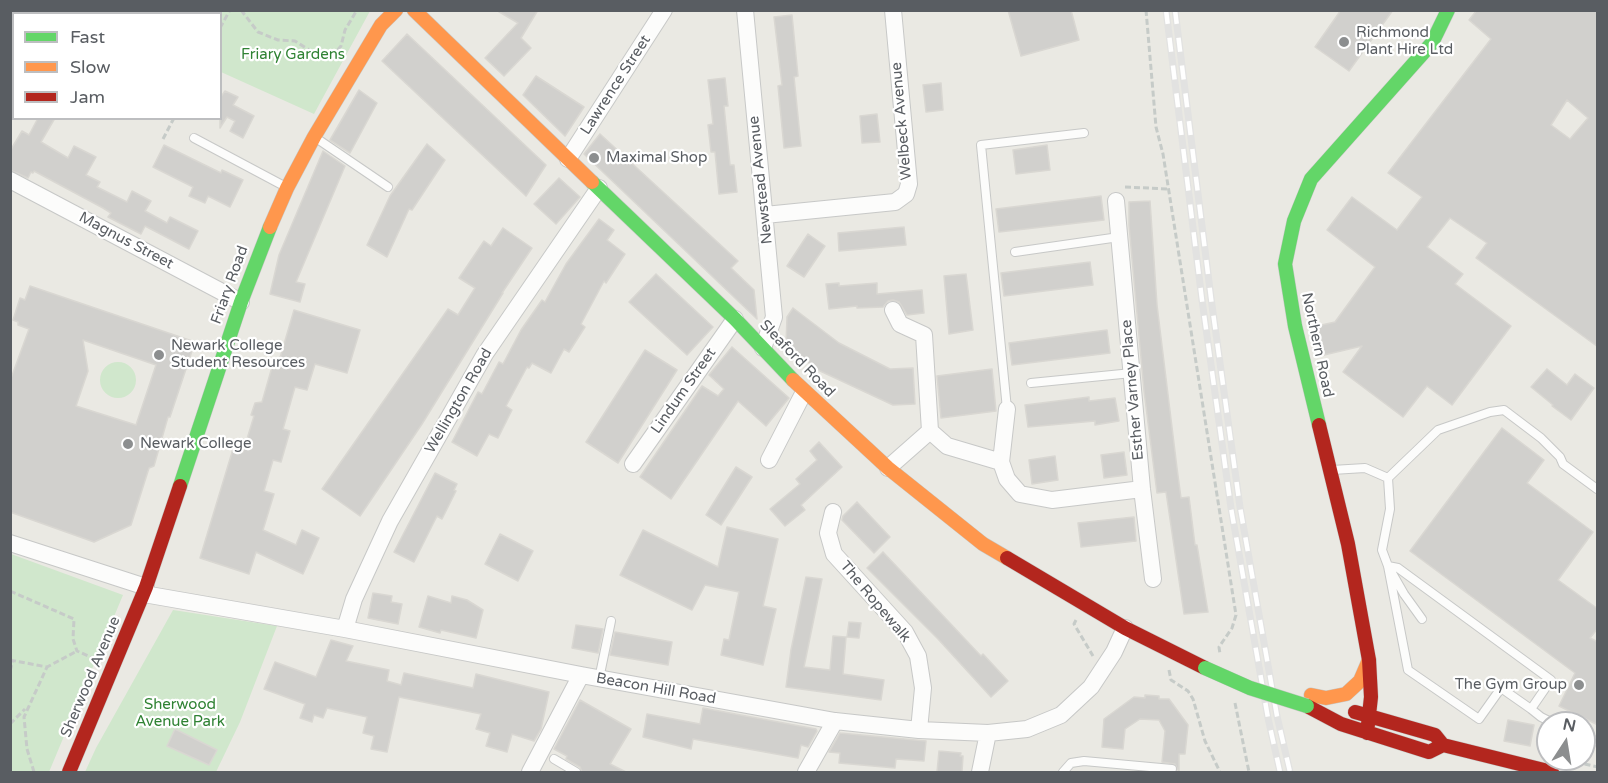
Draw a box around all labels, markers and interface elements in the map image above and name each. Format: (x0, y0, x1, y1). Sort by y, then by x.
legend (12, 12, 222, 120)
place label: Richmond Plant Hire Ltd (1356, 24, 1453, 59)
text: Fast (70, 26, 105, 48)
street label: Lawrence Street (577, 32, 655, 138)
marker: Richmond Plant Hire Ltd (1337, 35, 1351, 49)
park label: Friary Gardens (241, 46, 345, 64)
text: Slow (70, 56, 111, 78)
street label: Welbeck Avenue (888, 61, 916, 181)
text: Jam (70, 86, 105, 108)
street label: Newstead Avenue (745, 115, 777, 245)
place label: Maximal Shop (606, 149, 707, 167)
marker: Maximal Shop (587, 151, 601, 165)
street label: Magnus Street (76, 209, 176, 273)
street label: Friary Road (208, 243, 252, 327)
street label: Northern Road (1297, 291, 1337, 399)
street label: Sleaford Road (756, 317, 838, 401)
street label: Esther Varney Place (1118, 319, 1148, 461)
place label: Newark College Student Resources (171, 337, 305, 372)
street label: Wellington Road (422, 345, 496, 457)
street label: Lindum Street (648, 345, 720, 437)
marker: Newark College Student Resources (152, 348, 166, 362)
place label: Newark College (140, 435, 252, 453)
marker: Newark College (121, 437, 135, 451)
street label: The Ropewalk (836, 558, 914, 646)
street label: Sherwood Avenue (57, 614, 125, 740)
street label: Beacon Hill Road (595, 670, 717, 708)
place label: The Gym Group (1455, 676, 1567, 694)
marker: The Gym Group (1572, 678, 1586, 692)
park label: Sherwood Avenue Park (135, 696, 225, 731)
north arrow (1536, 711, 1596, 771)
text: N (1561, 714, 1578, 736)

